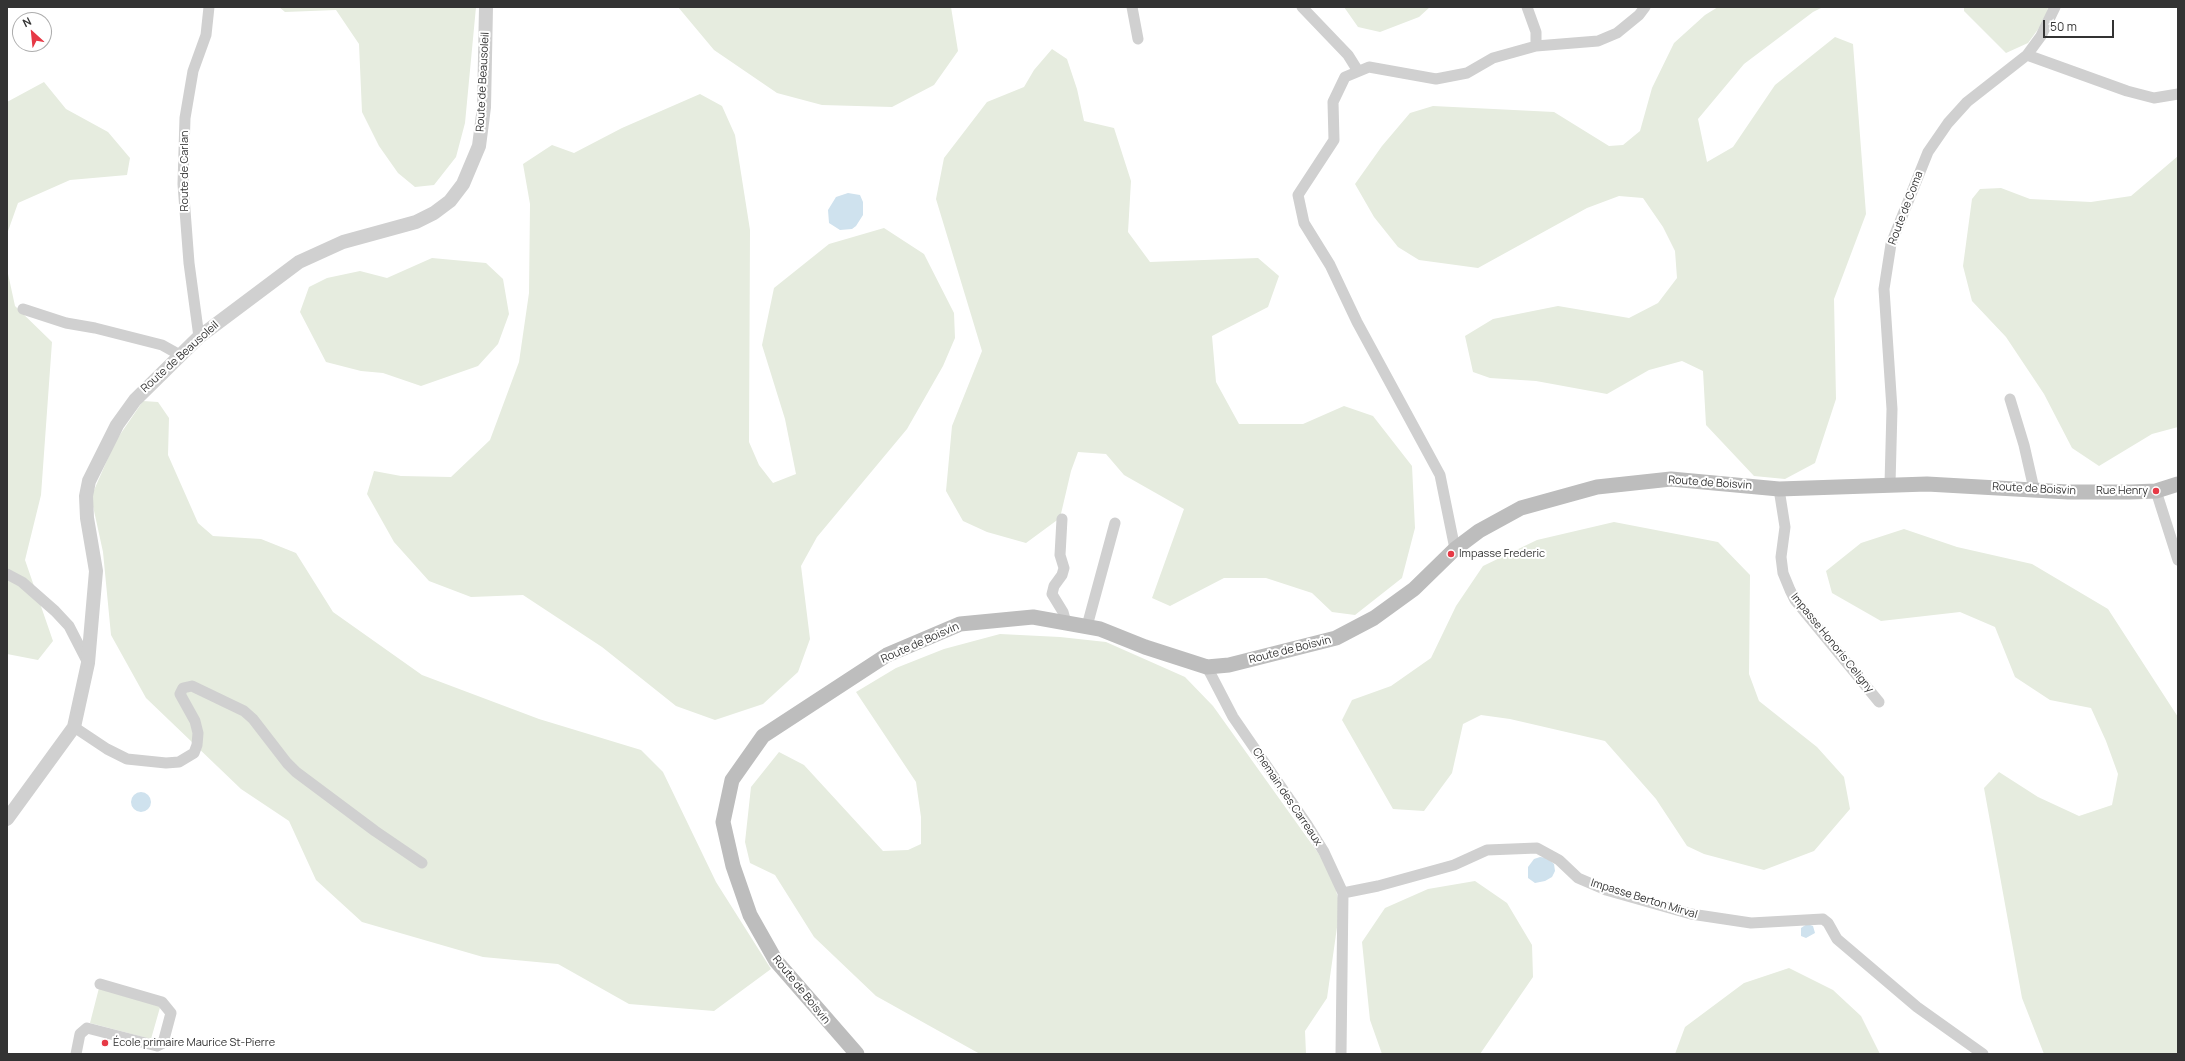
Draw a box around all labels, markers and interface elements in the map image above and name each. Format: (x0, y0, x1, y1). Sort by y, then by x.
north arrow (12, 12, 52, 52)
scale bar (2045, 12, 2116, 38)
text: N (20, 13, 34, 30)
text: 50 m (2050, 18, 2077, 35)
street label: Route de Beausoleil (474, 32, 492, 132)
street label: Route de Carlan (178, 130, 192, 212)
street label: Route de Coma (1886, 169, 1926, 247)
street label: Route de Beausoleil (138, 319, 222, 395)
street label: Route de Boisvin (1668, 473, 1752, 493)
street label: Route de Boisvin (1992, 480, 2076, 498)
place label: Rue Henry (2096, 484, 2148, 498)
marker: Rue Henry (2151, 486, 2161, 496)
place label: Impasse Frederic (1459, 547, 1545, 561)
marker: Impasse Frederic (1446, 549, 1456, 559)
street label: Impasse Honoris Celigny (1788, 591, 1876, 695)
street label: Route de Boisvin (879, 620, 961, 666)
street label: Route de Boisvin (1248, 633, 1332, 667)
street label: Chemain des Carreaux (1249, 746, 1325, 848)
street label: Impasse Berton Mirval (1589, 876, 1699, 922)
street label: Route de Boisvin (769, 953, 833, 1027)
place label: École primaire Maurice St-Pierre (113, 1036, 275, 1050)
marker: École primaire Maurice St-Pierre (100, 1038, 110, 1048)

